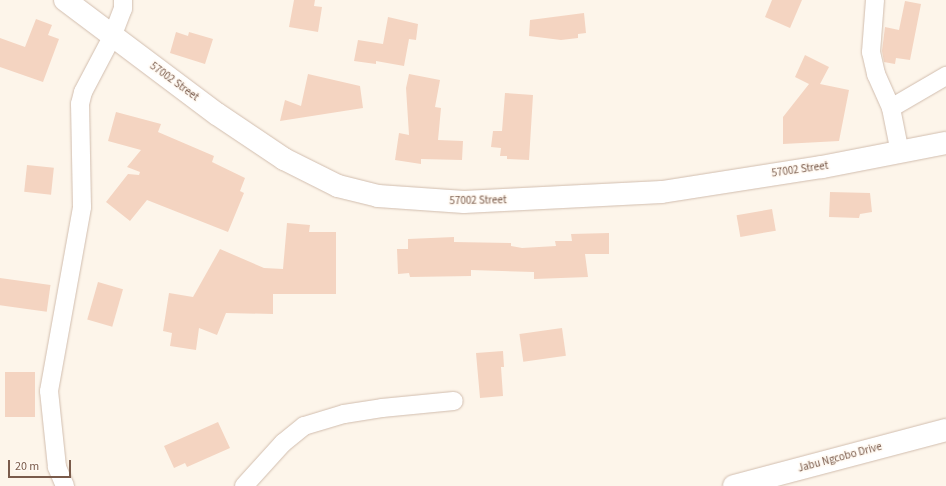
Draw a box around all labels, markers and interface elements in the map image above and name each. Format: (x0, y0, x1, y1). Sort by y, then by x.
street label: 57002 Street (147, 60, 201, 104)
street label: 57002 Street (771, 159, 829, 181)
street label: 57002 Street (449, 194, 507, 208)
street label: Jabu Ngcobo Drive (797, 440, 883, 476)
scale bar (10, 452, 73, 478)
text: 20 m (15, 458, 39, 475)

